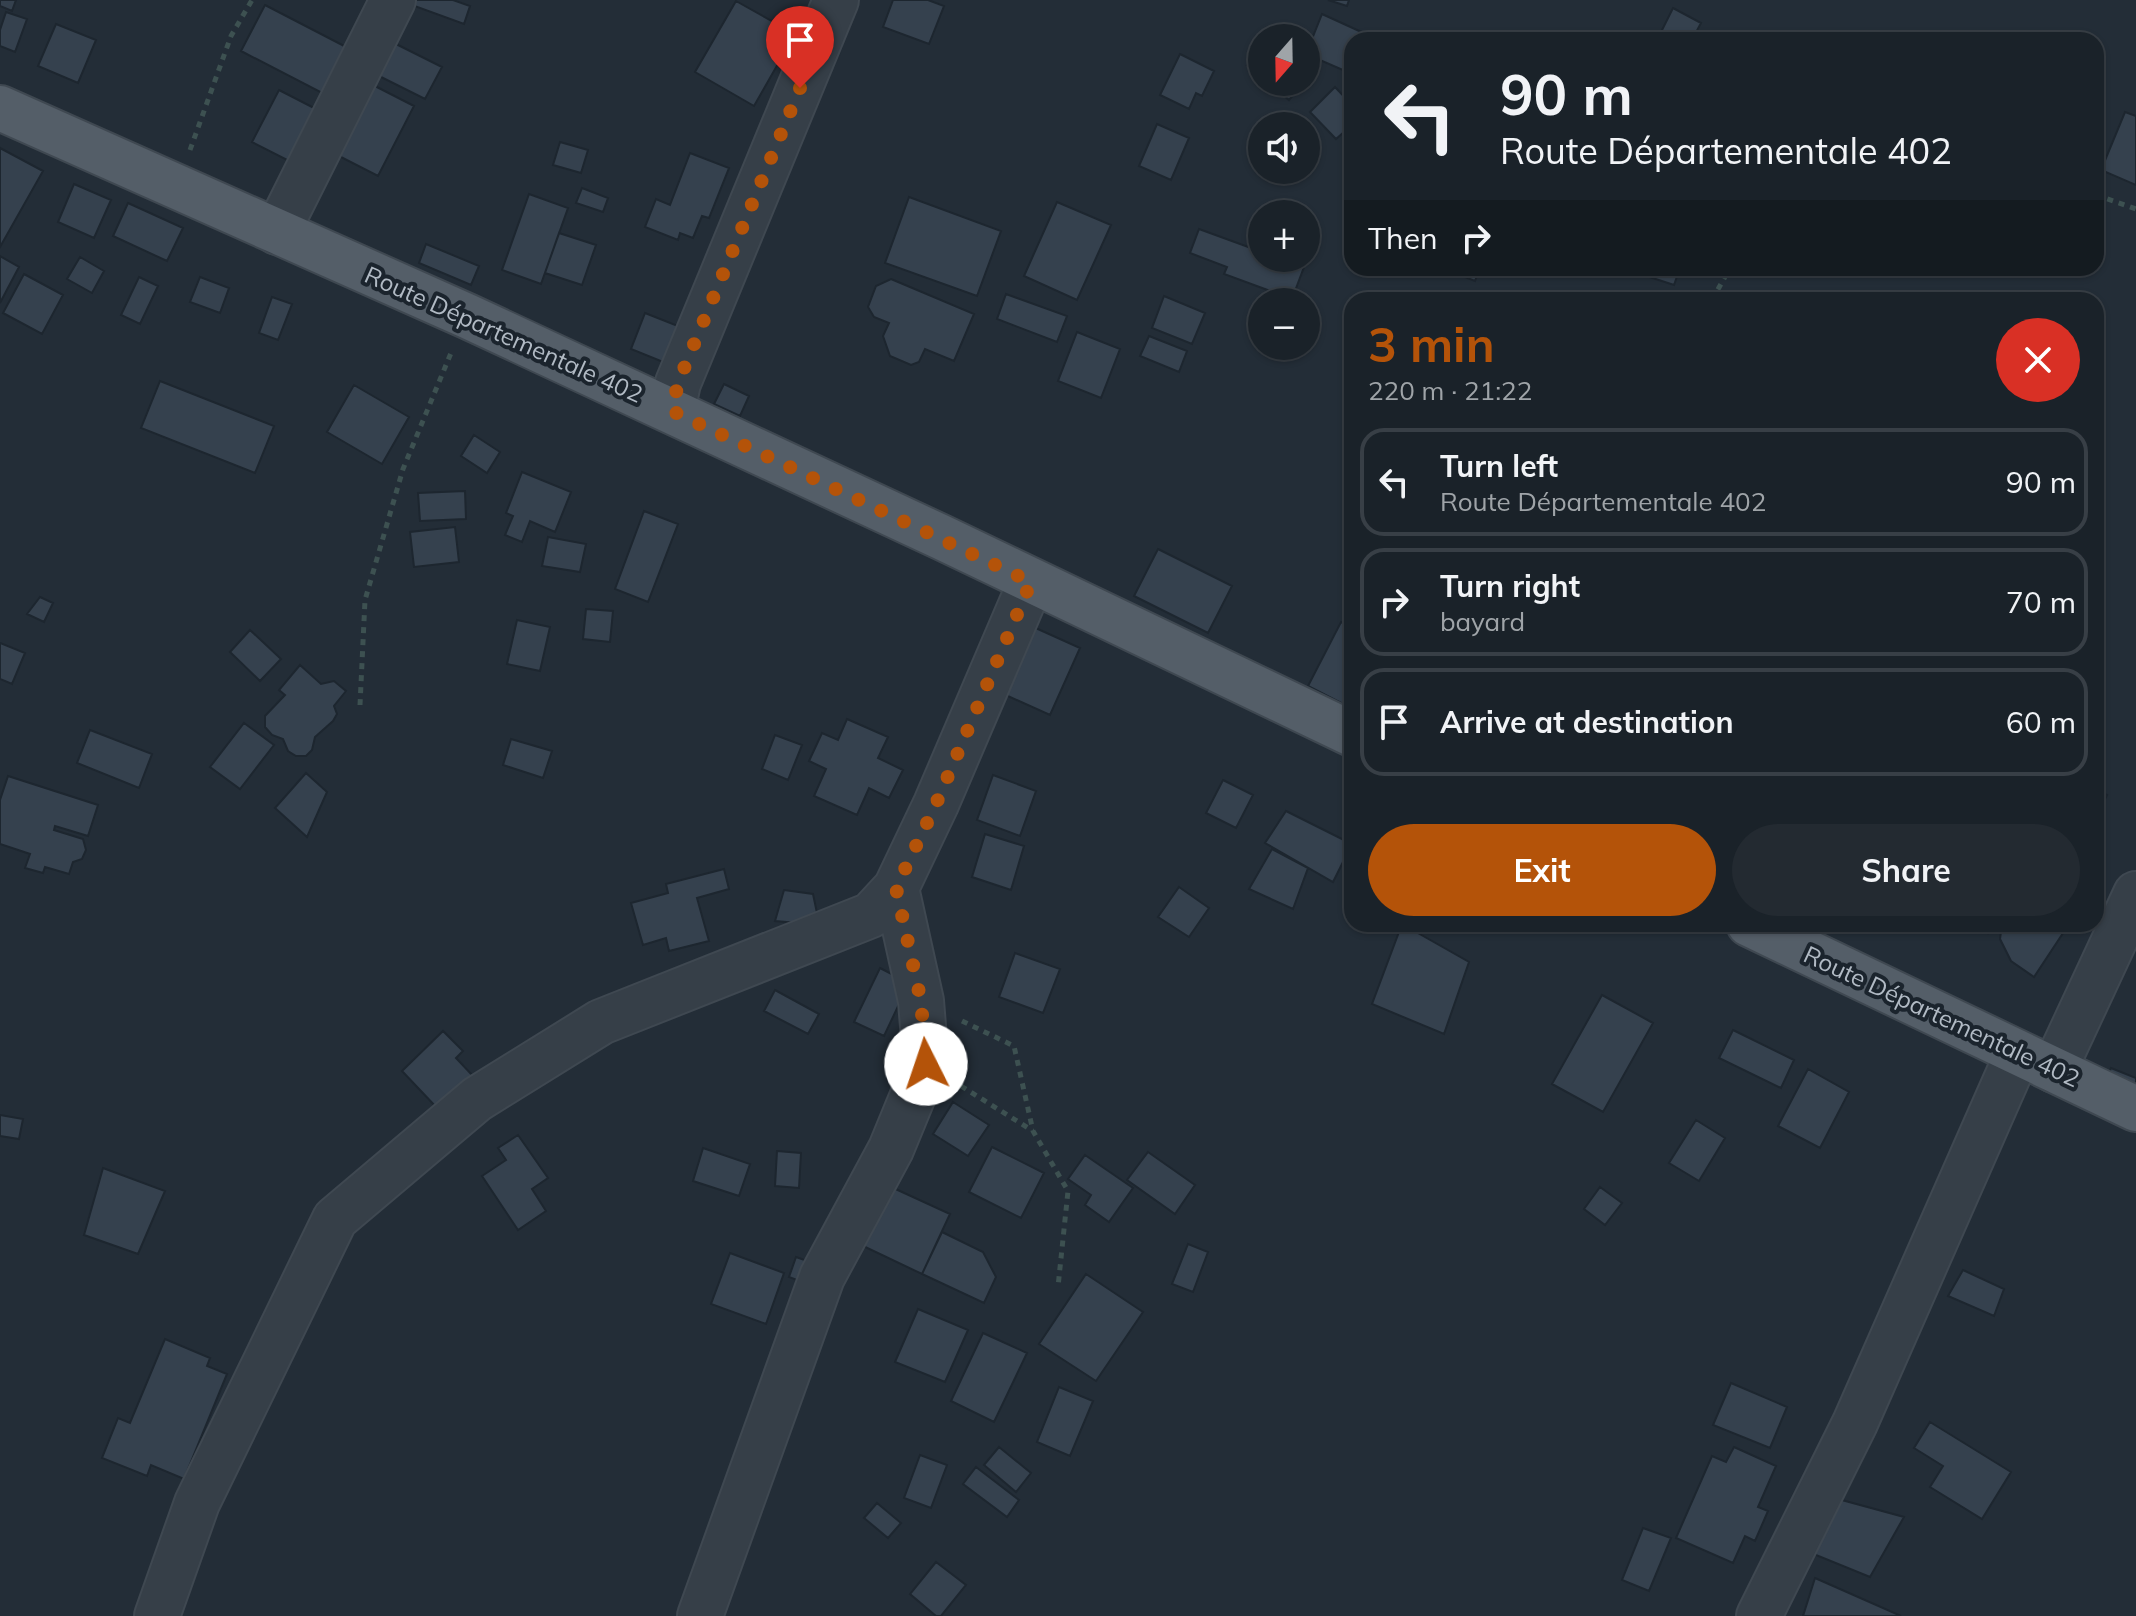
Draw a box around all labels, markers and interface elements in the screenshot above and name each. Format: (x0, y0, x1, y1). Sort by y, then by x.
pin (766, 6, 834, 88)
icon: arrive (778, 18, 822, 62)
north arrow (1248, 24, 1320, 96)
map controls (1248, 24, 1320, 360)
text: 90 m (1500, 59, 1633, 129)
icon: left (1368, 64, 1472, 168)
button: sound (1248, 112, 1320, 184)
text: Route Départementale 402 (1500, 128, 1952, 173)
button: + (1248, 200, 1320, 272)
icon: right (1454, 216, 1498, 260)
text: Then (1368, 219, 1438, 257)
street label: Route Départementale 402 (360, 259, 648, 409)
button: − (1248, 288, 1320, 360)
text: 3 min (1368, 314, 1495, 374)
button: close (1996, 318, 2080, 402)
text: 220 m · 21:22 (1368, 374, 1532, 407)
text: Turn left (1440, 447, 1558, 485)
icon: left (1372, 460, 1416, 504)
text: 90 m (2006, 463, 2076, 501)
text: Route Départementale 402 (1440, 485, 1766, 518)
text: Turn right (1440, 567, 1580, 605)
icon: right (1372, 580, 1416, 624)
text: 70 m (2006, 583, 2076, 621)
text: bayard (1440, 605, 1525, 638)
icon: arrive (1372, 700, 1416, 744)
text: Arrive at destination (1440, 703, 1734, 741)
text: 60 m (2006, 703, 2076, 741)
button: Exit (1368, 824, 1716, 916)
button: Share (1732, 824, 2080, 916)
street label: Route Départementale 402 (1799, 939, 2085, 1093)
position arrow (884, 1022, 968, 1106)

